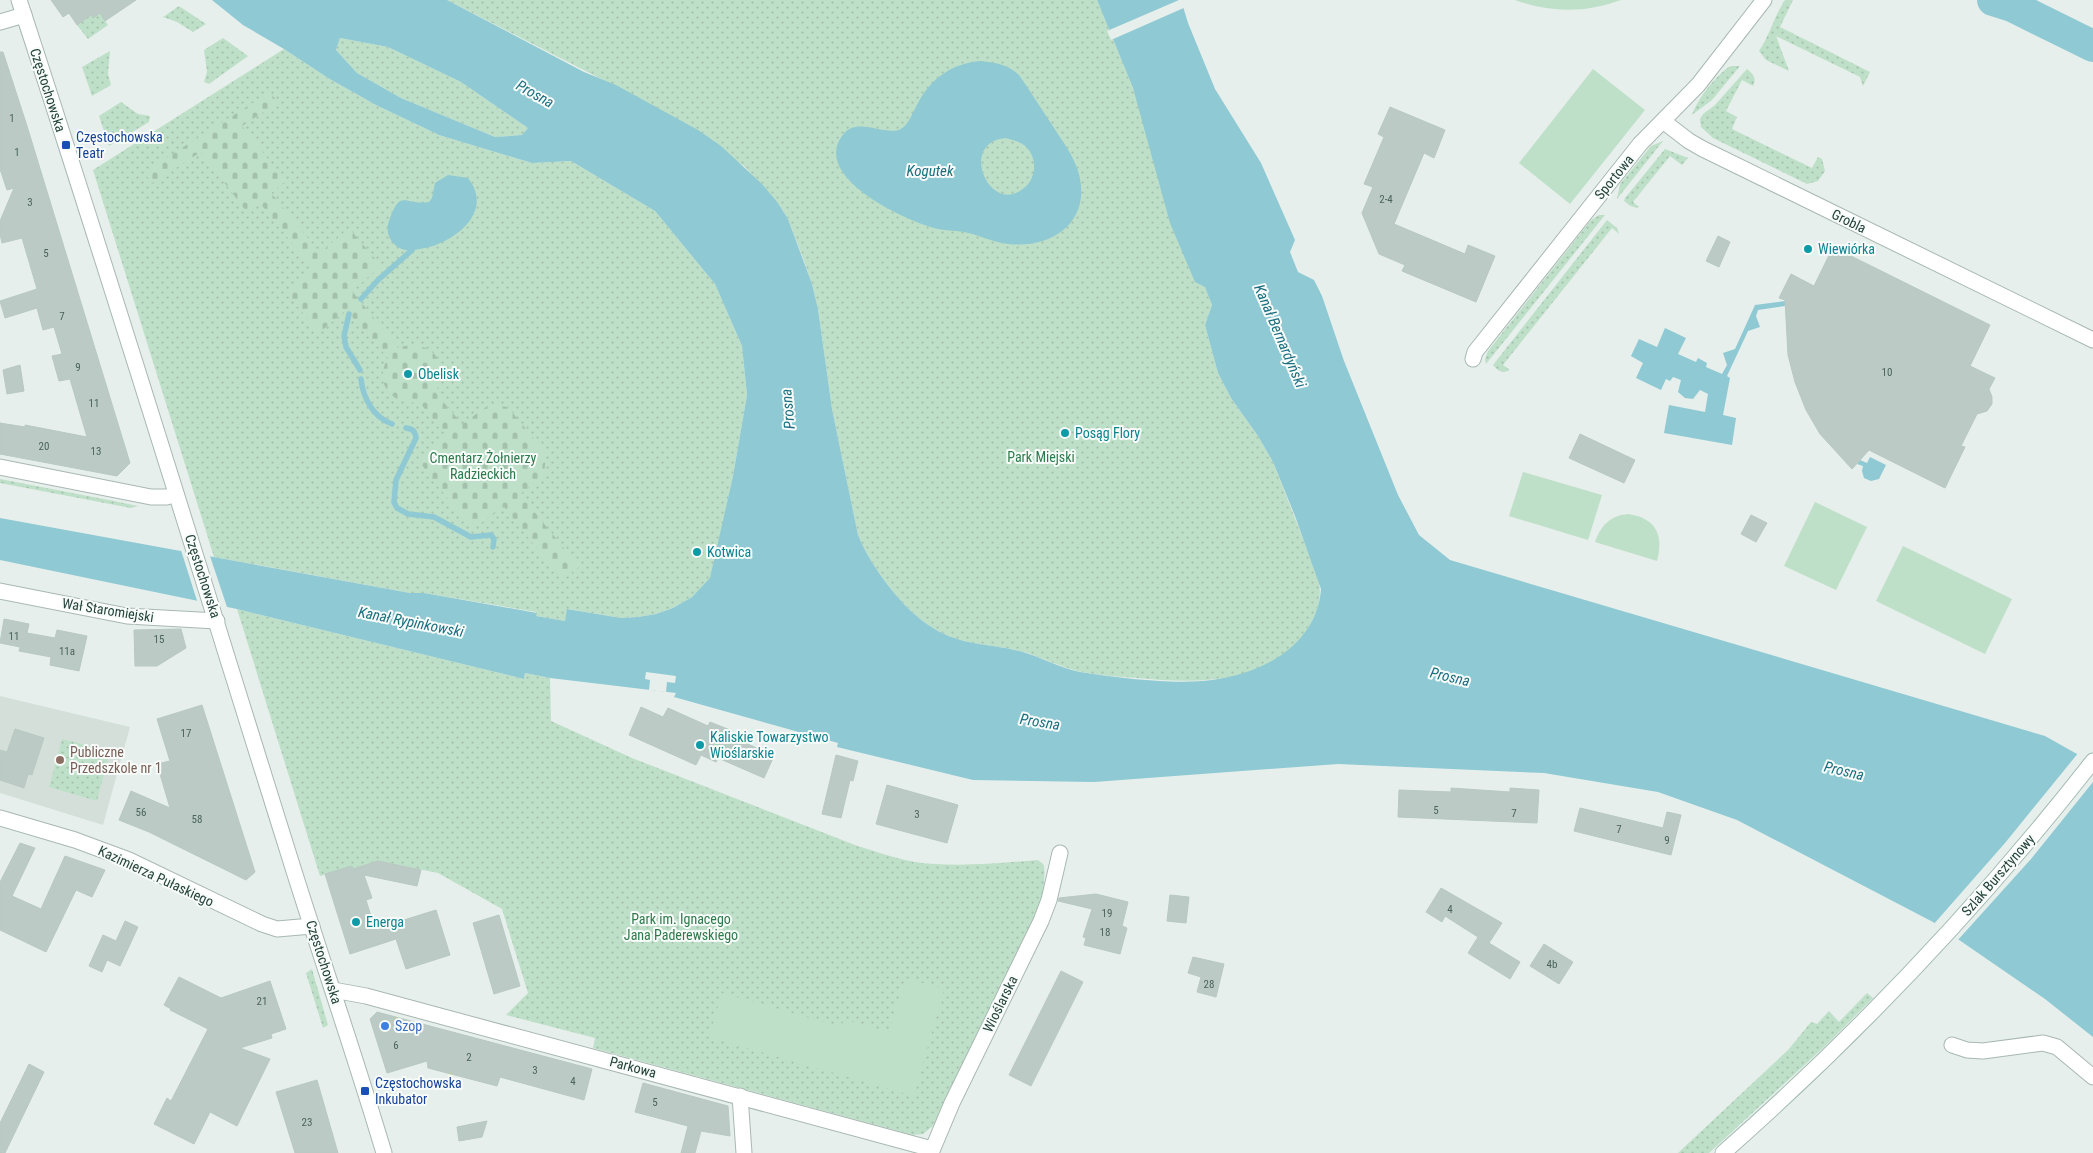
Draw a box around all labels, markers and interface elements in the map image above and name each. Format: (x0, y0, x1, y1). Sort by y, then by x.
street label: Częstochowska (27, 46, 69, 134)
water label: Prosna (513, 76, 557, 112)
house number: 1 (9, 112, 15, 125)
place label: Częstochowska Teatr (76, 129, 163, 161)
marker: Częstochowska Teatr (60, 139, 72, 151)
house number: 1 (14, 146, 20, 159)
street label: Sportowa (1591, 152, 1637, 202)
water label: Kogutek (907, 162, 954, 180)
house number: 2-4 (1379, 193, 1393, 206)
house number: 3 (27, 196, 33, 209)
street label: Grobla (1829, 206, 1869, 236)
place label: Wiewiórka (1818, 241, 1875, 257)
marker: Wiewiórka (1802, 243, 1814, 255)
house number: 5 (43, 247, 49, 260)
water label: Kanał Bernardyński (1250, 282, 1310, 391)
house number: 7 (59, 310, 65, 323)
house number: 9 (75, 361, 81, 374)
place label: Obelisk (418, 366, 460, 382)
house number: 10 (1882, 366, 1892, 379)
marker: Obelisk (402, 368, 414, 380)
water label: Prosna (777, 388, 799, 430)
house number: 11 (89, 397, 99, 410)
place label: Posąg Flory (1075, 425, 1140, 441)
marker: Posąg Flory (1059, 427, 1071, 439)
house number: 20 (39, 440, 49, 453)
house number: 13 (91, 445, 101, 458)
park label: Park Miejski (1007, 449, 1075, 465)
park label: Cmentarz Żołnierzy Radzieckich (430, 450, 537, 482)
street label: Częstochowska (182, 532, 224, 620)
place label: Kotwica (707, 544, 751, 560)
marker: Kotwica (691, 546, 703, 558)
street label: Wał Staromiejski (61, 595, 155, 625)
water label: Kanał Rypinkowski (357, 603, 466, 641)
house number: 11 (9, 630, 19, 643)
house number: 15 (154, 633, 164, 646)
house number: 11a (59, 645, 75, 658)
water label: Prosna (1428, 664, 1472, 690)
water label: Prosna (1019, 710, 1061, 734)
house number: 17 (181, 727, 191, 740)
place label: Kaliskie Towarzystwo Wioślarskie (710, 729, 829, 761)
marker: Kaliskie Towarzystwo Wioślarskie (694, 739, 706, 751)
place label: Publiczne Przedszkole nr 1 (70, 744, 162, 776)
marker: Publiczne Przedszkole nr 1 (54, 754, 66, 766)
water label: Prosna (1822, 758, 1866, 784)
house number: 5 (1433, 804, 1439, 817)
house number: 56 (136, 806, 146, 819)
house number: 7 (1511, 807, 1517, 820)
house number: 3 (914, 808, 920, 821)
house number: 58 (192, 813, 202, 826)
house number: 7 (1616, 823, 1622, 836)
street label: Szlak Bursztynowy (1958, 831, 2038, 919)
house number: 9 (1664, 834, 1670, 847)
street label: Kazimierza Pułaskiego (96, 842, 216, 910)
house number: 4 (1447, 903, 1453, 916)
house number: 19 (1102, 907, 1112, 920)
park label: Park im. Ignacego Jana Paderewskiego (624, 911, 738, 943)
place label: Energa (366, 914, 404, 930)
marker: Energa (350, 916, 362, 928)
street label: Częstochowska (303, 918, 345, 1006)
house number: 18 (1100, 926, 1110, 939)
house number: 4b (1547, 958, 1557, 971)
street label: Wioślarska (979, 973, 1021, 1035)
house number: 28 (1204, 978, 1214, 991)
house number: 21 (257, 995, 267, 1008)
place label: Szop (395, 1018, 422, 1034)
marker: Szop (379, 1020, 391, 1032)
house number: 6 (393, 1039, 399, 1052)
house number: 2 (466, 1051, 472, 1064)
street label: Parkowa (608, 1053, 658, 1081)
house number: 3 (532, 1064, 538, 1077)
place label: Częstochowska Inkubator (375, 1075, 462, 1107)
house number: 4 (570, 1075, 576, 1088)
marker: Częstochowska Inkubator (359, 1085, 371, 1097)
house number: 5 (652, 1096, 658, 1109)
house number: 23 (302, 1116, 312, 1129)

